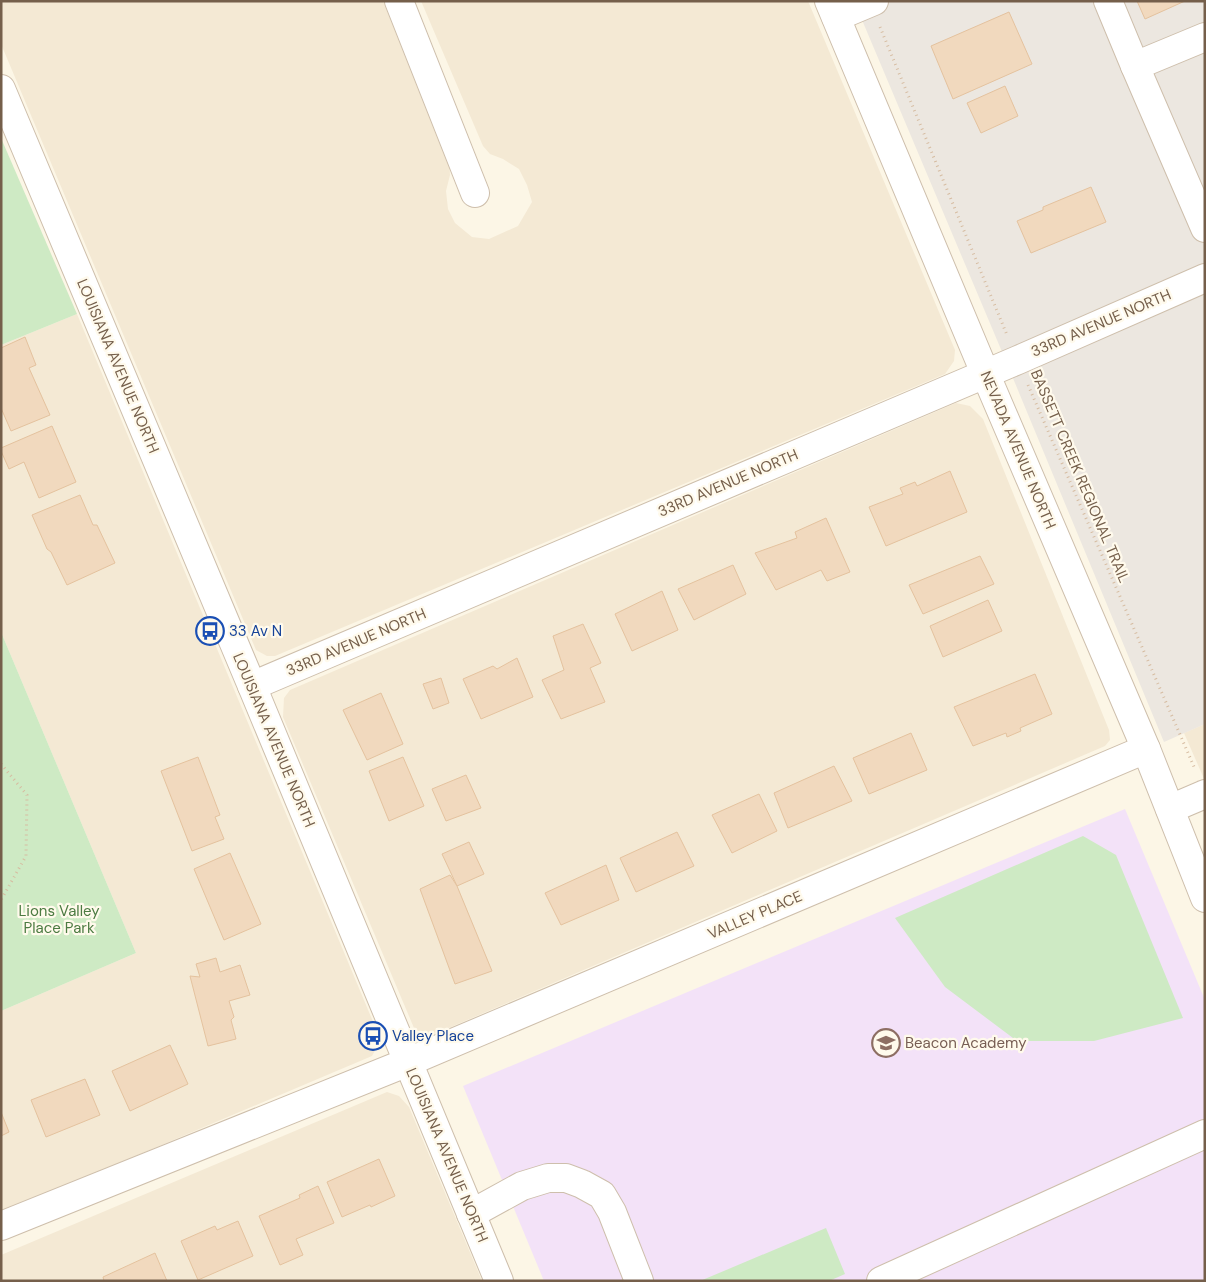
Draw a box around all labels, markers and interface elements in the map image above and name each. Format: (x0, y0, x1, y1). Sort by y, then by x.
street label: LOUISIANA AVENUE NORTH (72, 276, 164, 456)
street label: 33RD AVENUE NORTH (1028, 284, 1174, 362)
street label: BASSETT CREEK REGIONAL TRAIL (1026, 366, 1134, 586)
street label: NEVADA AVENUE NORTH (976, 368, 1060, 532)
street label: 33RD AVENUE NORTH (655, 444, 801, 522)
street label: 33RD AVENUE NORTH (283, 603, 429, 681)
bus stop icon: 33 Av N (195, 616, 225, 646)
place label: 33 Av N (229, 621, 282, 641)
street label: LOUISIANA AVENUE NORTH (228, 650, 320, 830)
street label: VALLEY PLACE (705, 886, 805, 944)
park label: Lions Valley Place Park (18, 901, 100, 938)
bus stop icon: Valley Place (358, 1021, 388, 1051)
place label: Valley Place (392, 1026, 474, 1046)
school or university icon: Beacon Academy (871, 1028, 901, 1058)
place label: Beacon Academy (905, 1033, 1027, 1053)
street label: LOUISIANA AVENUE NORTH (401, 1065, 493, 1245)

